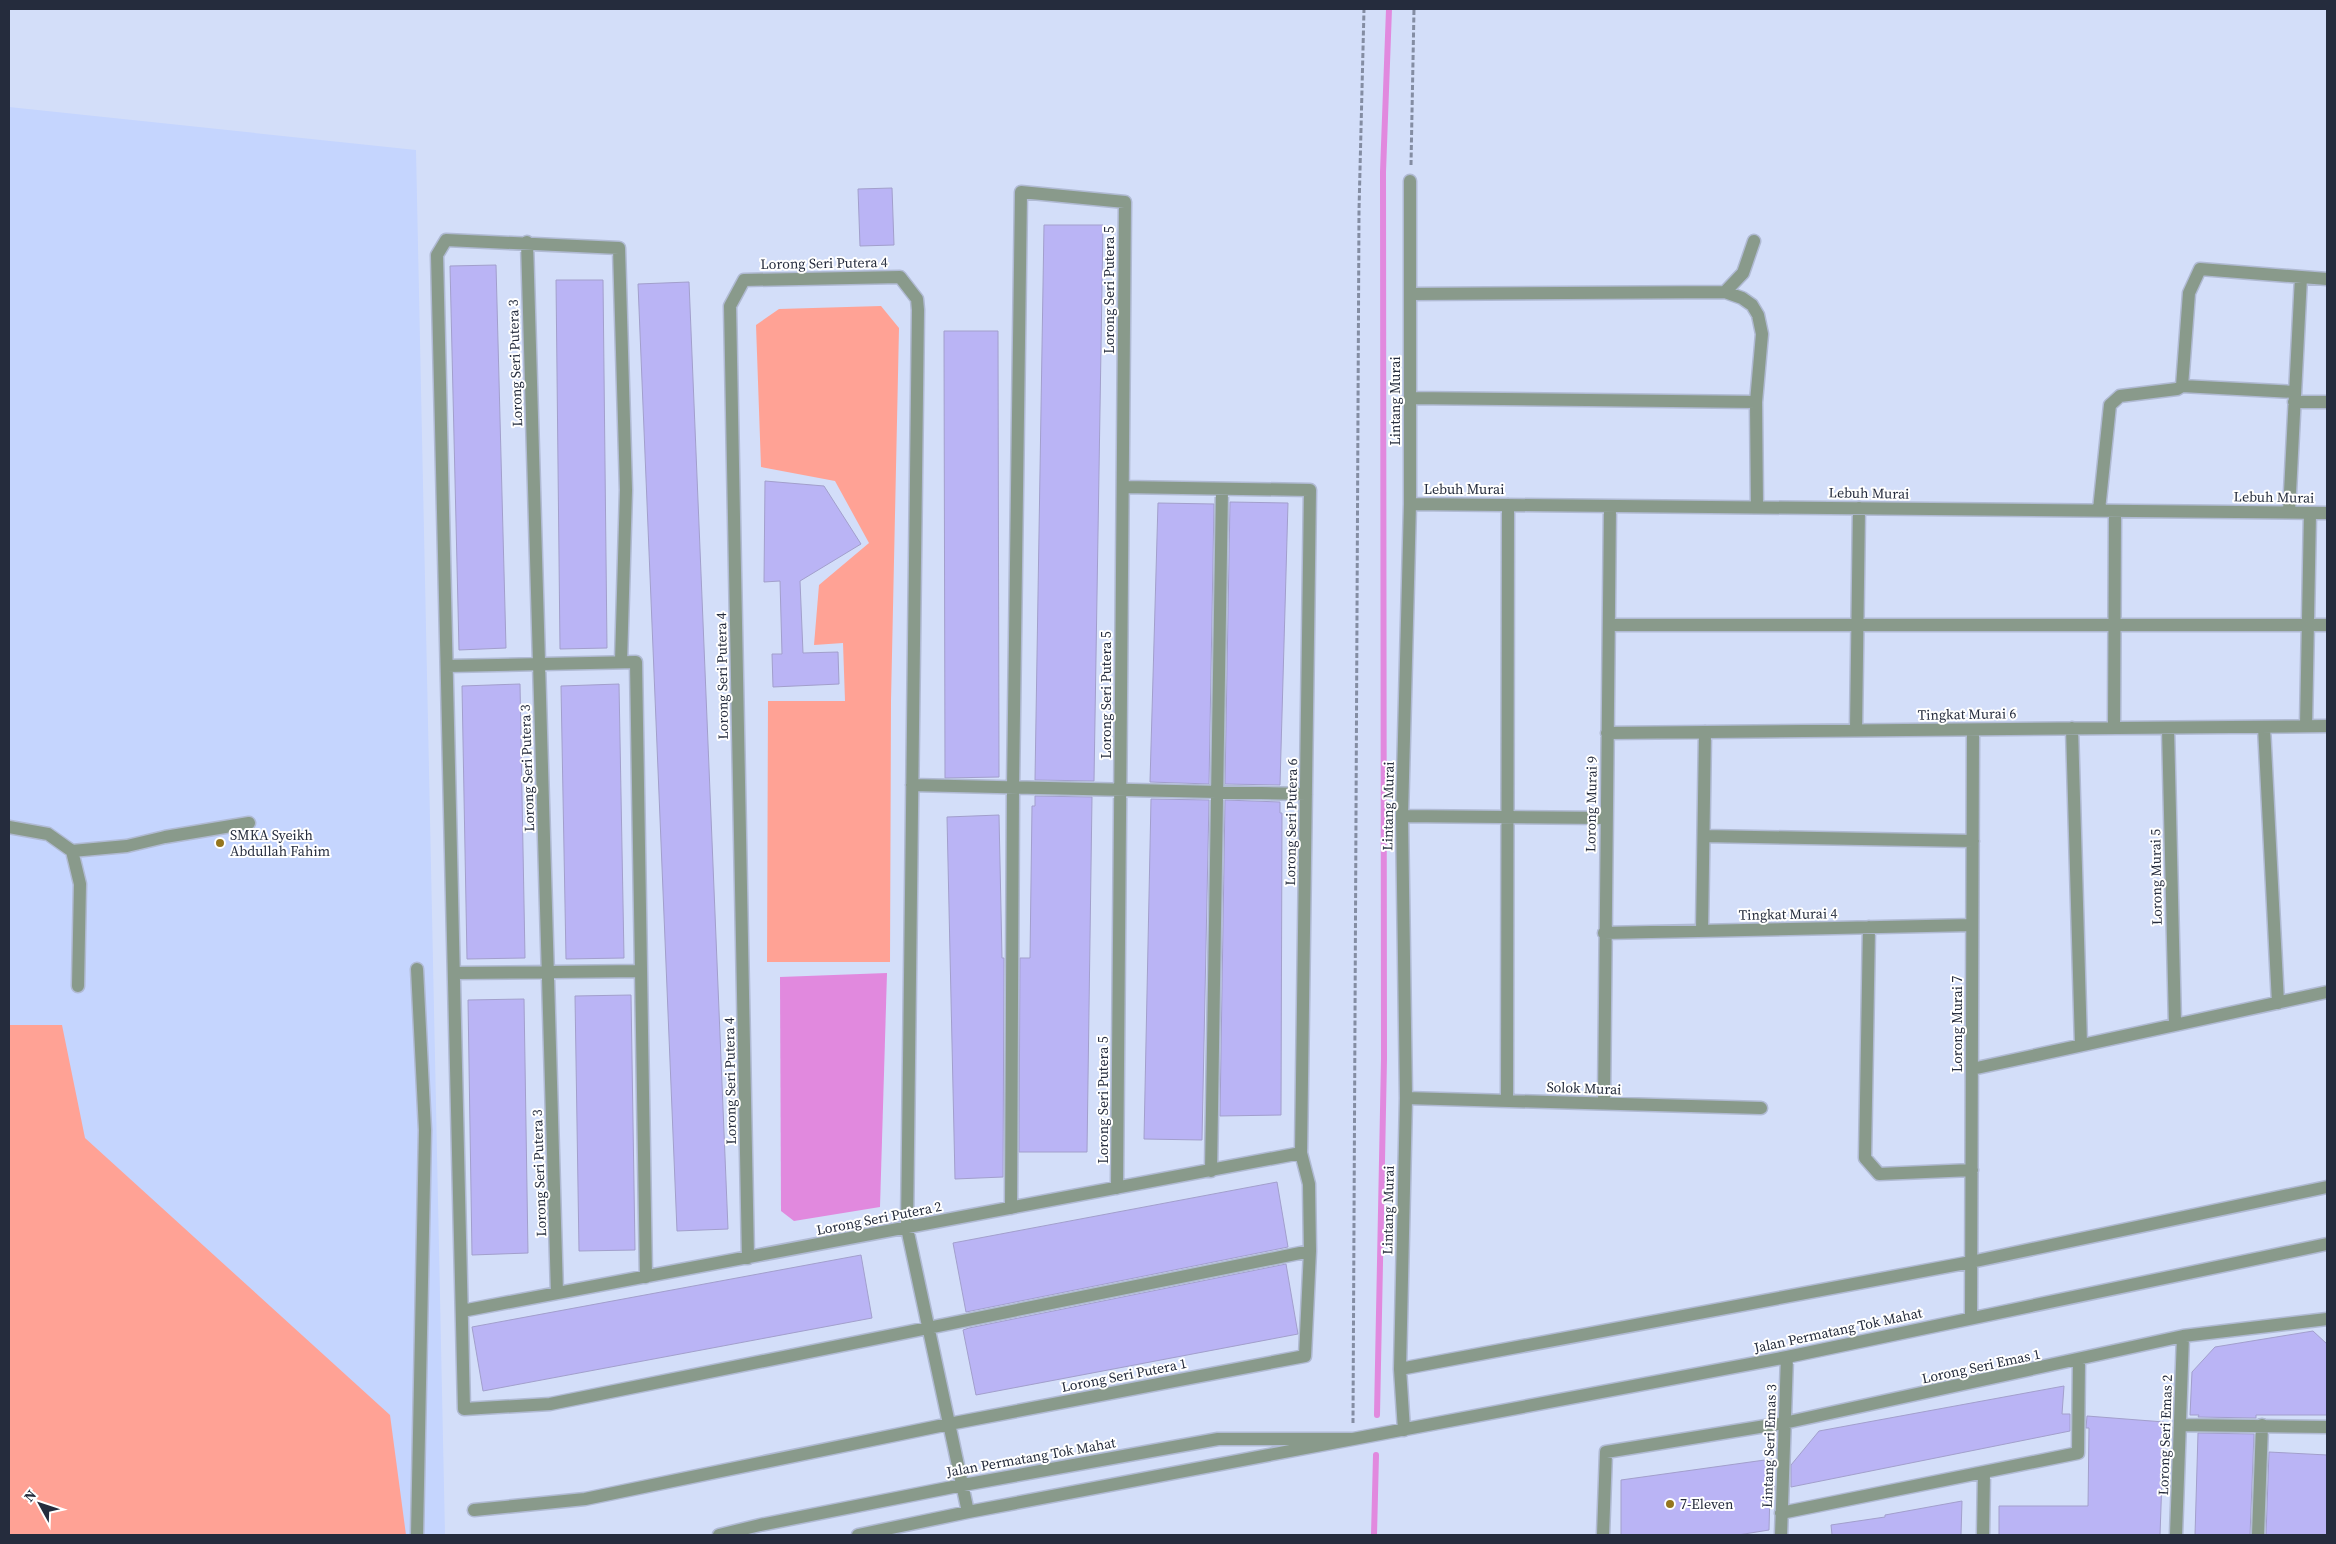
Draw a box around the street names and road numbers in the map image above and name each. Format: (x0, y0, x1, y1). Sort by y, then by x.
street label: Lorong Seri Putera 5 (1099, 226, 1119, 354)
street label: Lorong Seri Putera 4 (760, 252, 888, 274)
street label: Lorong Seri Putera 3 (503, 299, 527, 427)
street label: Lintang Murai (1385, 356, 1405, 446)
street label: Lebuh Murai (1424, 479, 1504, 499)
street label: Lebuh Murai (1828, 482, 1910, 504)
street label: Lebuh Murai (2233, 486, 2315, 508)
street label: Lorong Seri Putera 4 (711, 612, 733, 740)
street label: Lorong Seri Putera 5 (1096, 631, 1116, 759)
street label: Tingkat Murai 6 (1918, 703, 2016, 725)
street label: Lorong Seri Putera 3 (515, 704, 539, 832)
street label: Lorong Murai 9 (1580, 756, 1602, 852)
street label: Lorong Seri Putera 6 (1280, 758, 1302, 886)
street label: Lintang Murai (1377, 761, 1399, 851)
street label: Lorong Murai 5 (2145, 829, 2167, 925)
street label: Tingkat Murai 4 (1739, 903, 1837, 925)
street label: Lorong Murai 7 (1947, 976, 1967, 1072)
street label: Lorong Seri Putera 4 (719, 1017, 741, 1145)
street label: Lorong Seri Putera 5 (1093, 1036, 1113, 1164)
street label: Solok Murai (1546, 1077, 1622, 1099)
street label: Lorong Seri Putera 3 (527, 1109, 551, 1237)
street label: Lintang Murai (1377, 1165, 1399, 1255)
street label: Lorong Seri Putera 2 (815, 1196, 943, 1240)
street label: Jalan Permatang Tok Mahat (1751, 1302, 1924, 1358)
street label: Lorong Seri Emas 1 (1920, 1344, 2042, 1388)
street label: Lorong Seri Putera 1 (1060, 1353, 1188, 1397)
street label: Lorong Seri Emas 2 (2153, 1374, 2177, 1496)
street label: Lintang Seri Emas 3 (1757, 1384, 1781, 1508)
street label: Jalan Permatang Tok Mahat (944, 1432, 1118, 1482)

